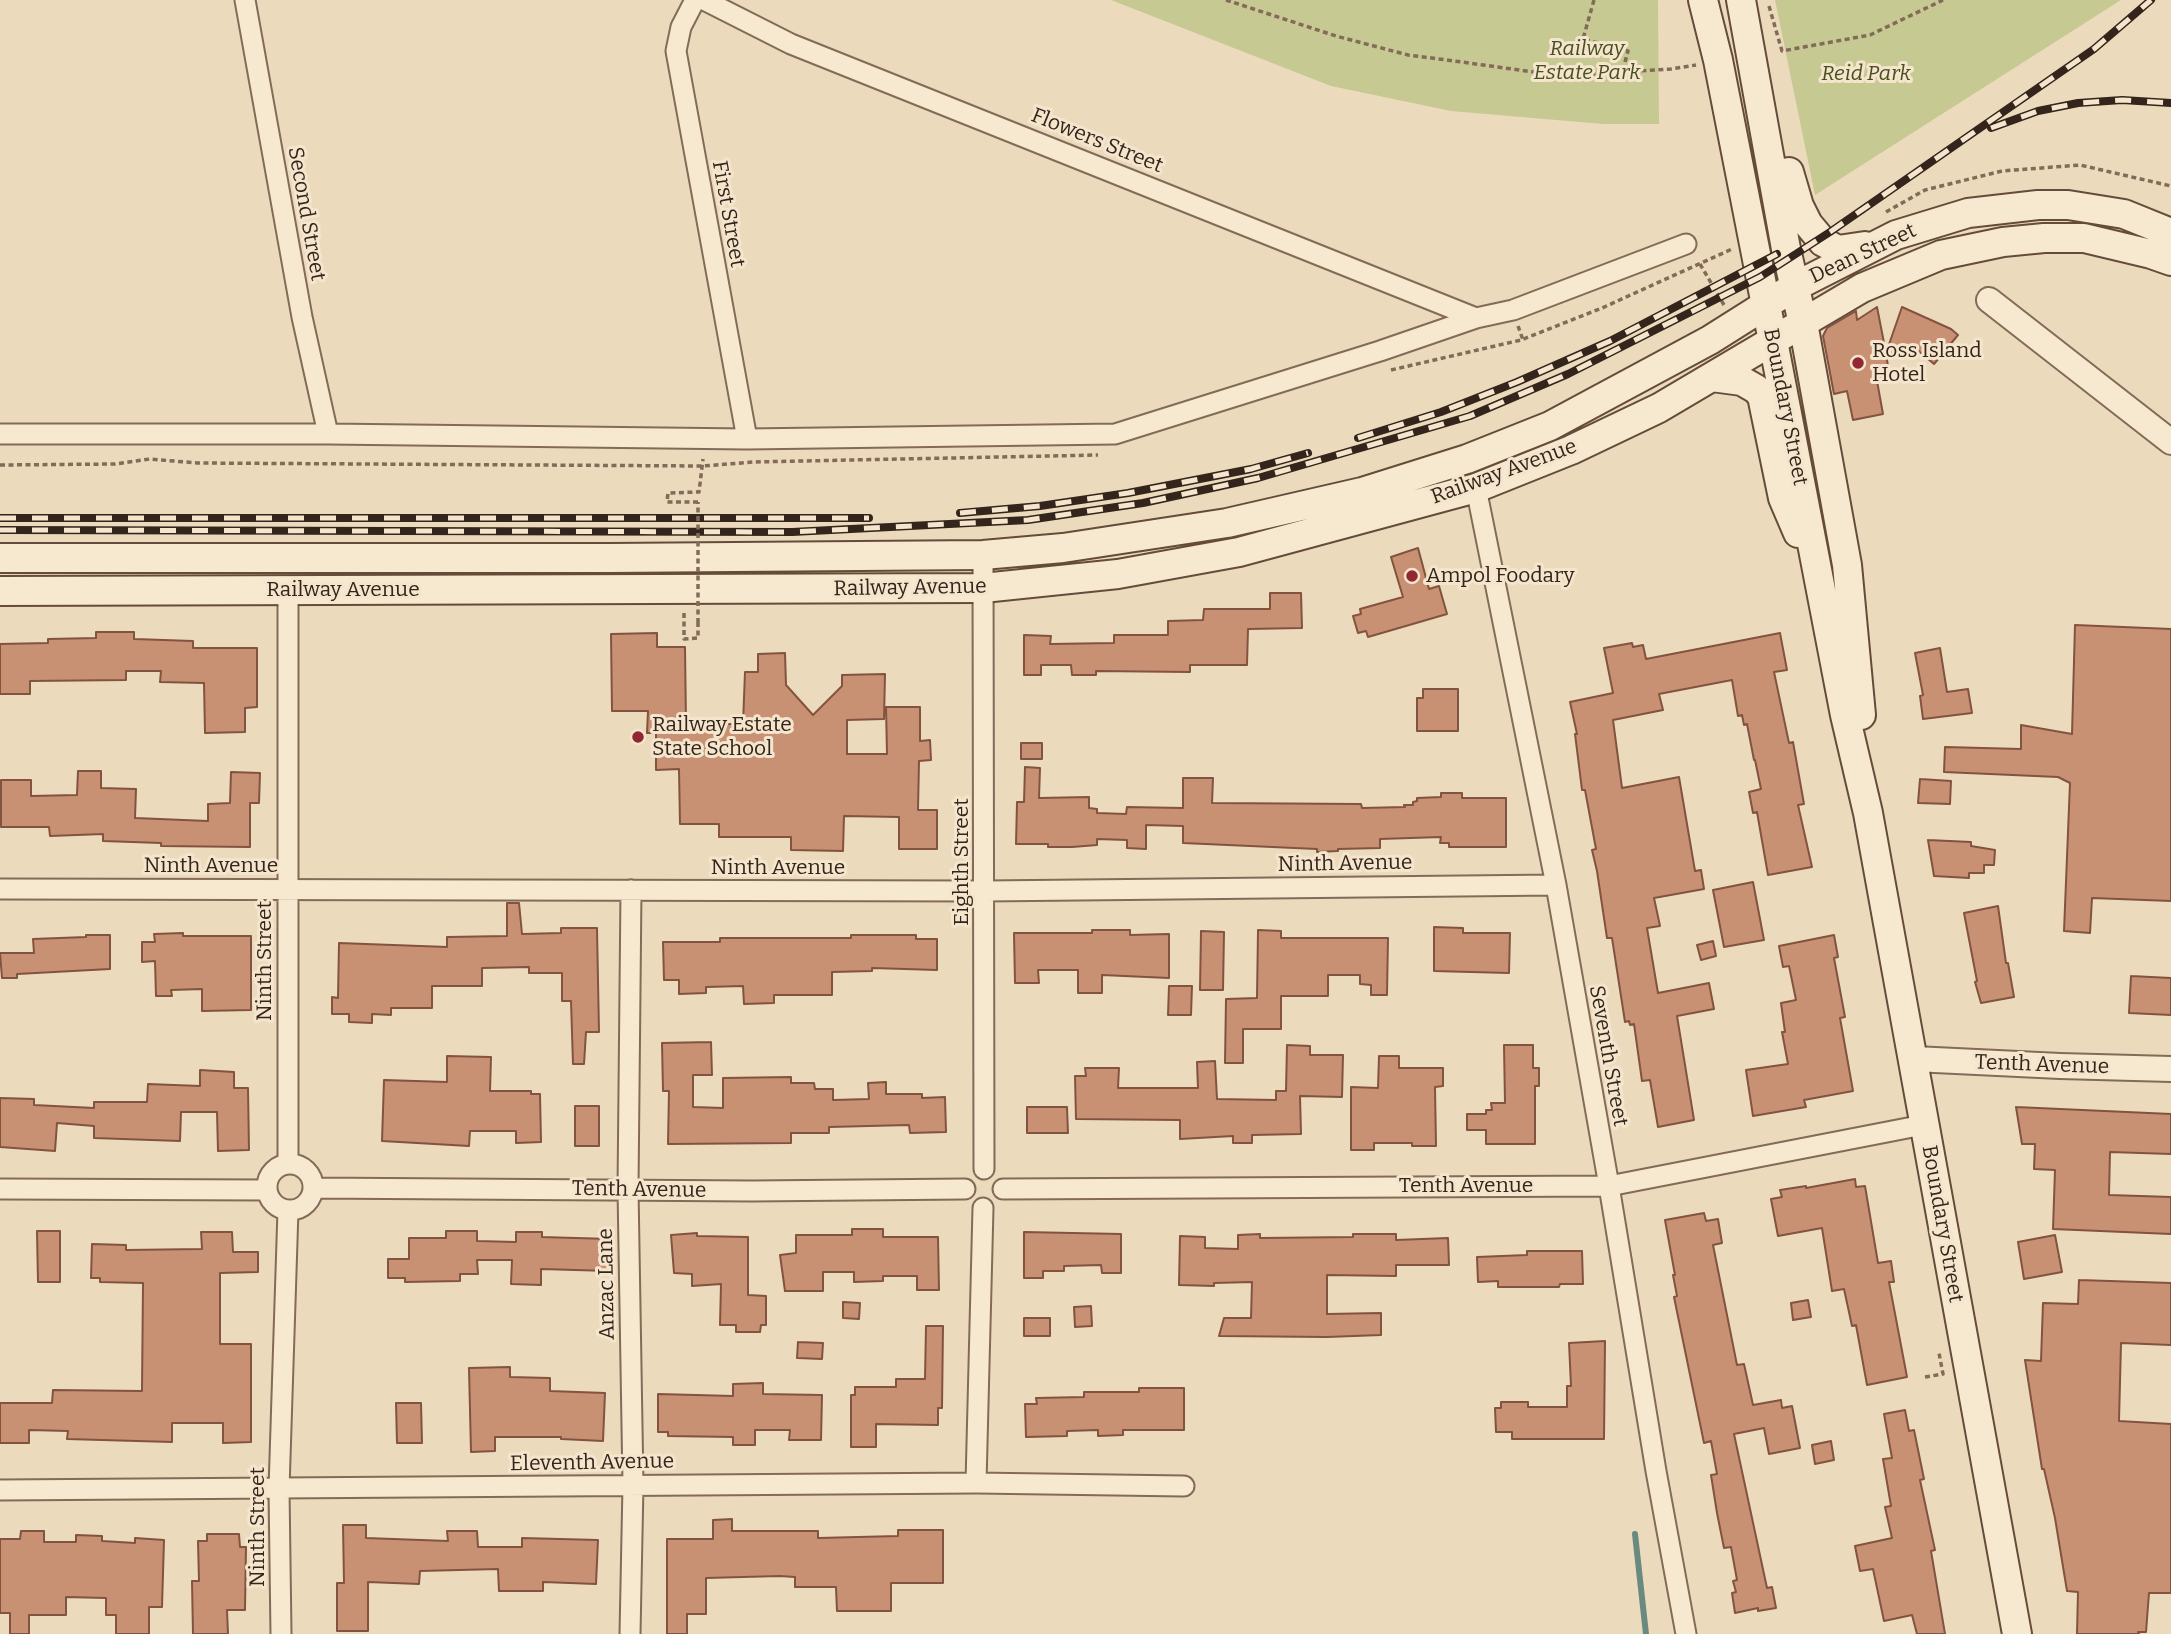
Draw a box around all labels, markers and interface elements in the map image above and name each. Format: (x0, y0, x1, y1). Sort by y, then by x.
park label: Railway Estate Park (1533, 36, 1641, 86)
park label: Reid Park (1821, 61, 1911, 87)
street label: Flowers Street (1028, 103, 1166, 179)
street label: Second Street (282, 145, 330, 283)
street label: First Street (706, 159, 750, 269)
street label: Dean Street (1806, 218, 1920, 290)
street label: Boundary Street (1757, 326, 1813, 488)
place label: Ross Island Hotel (1872, 338, 1982, 388)
marker: Ross Island Hotel (1850, 355, 1866, 371)
street label: Railway Avenue (1428, 434, 1580, 510)
place label: Ampol Foodary (1426, 563, 1575, 589)
marker: Ampol Foodary (1404, 568, 1420, 584)
street label: Railway Avenue (833, 574, 987, 602)
street label: Railway Avenue (266, 577, 420, 603)
place label: Railway Estate State School (652, 712, 792, 762)
marker: Railway Estate State School (630, 729, 646, 745)
street label: Eighth Street (949, 798, 975, 926)
street label: Ninth Avenue (1277, 850, 1413, 878)
street label: Ninth Avenue (144, 853, 278, 879)
street label: Ninth Avenue (711, 855, 845, 881)
street label: Ninth Street (252, 901, 278, 1021)
street label: Seventh Street (1583, 983, 1633, 1129)
street label: Tenth Avenue (1974, 1050, 2110, 1080)
street label: Boundary Street (1916, 1143, 1968, 1305)
street label: Tenth Avenue (1399, 1173, 1533, 1199)
street label: Tenth Avenue (572, 1176, 706, 1204)
street label: Anzac Lane (593, 1228, 621, 1340)
street label: Eleventh Avenue (510, 1449, 674, 1477)
street label: Ninth Street (245, 1467, 271, 1587)

